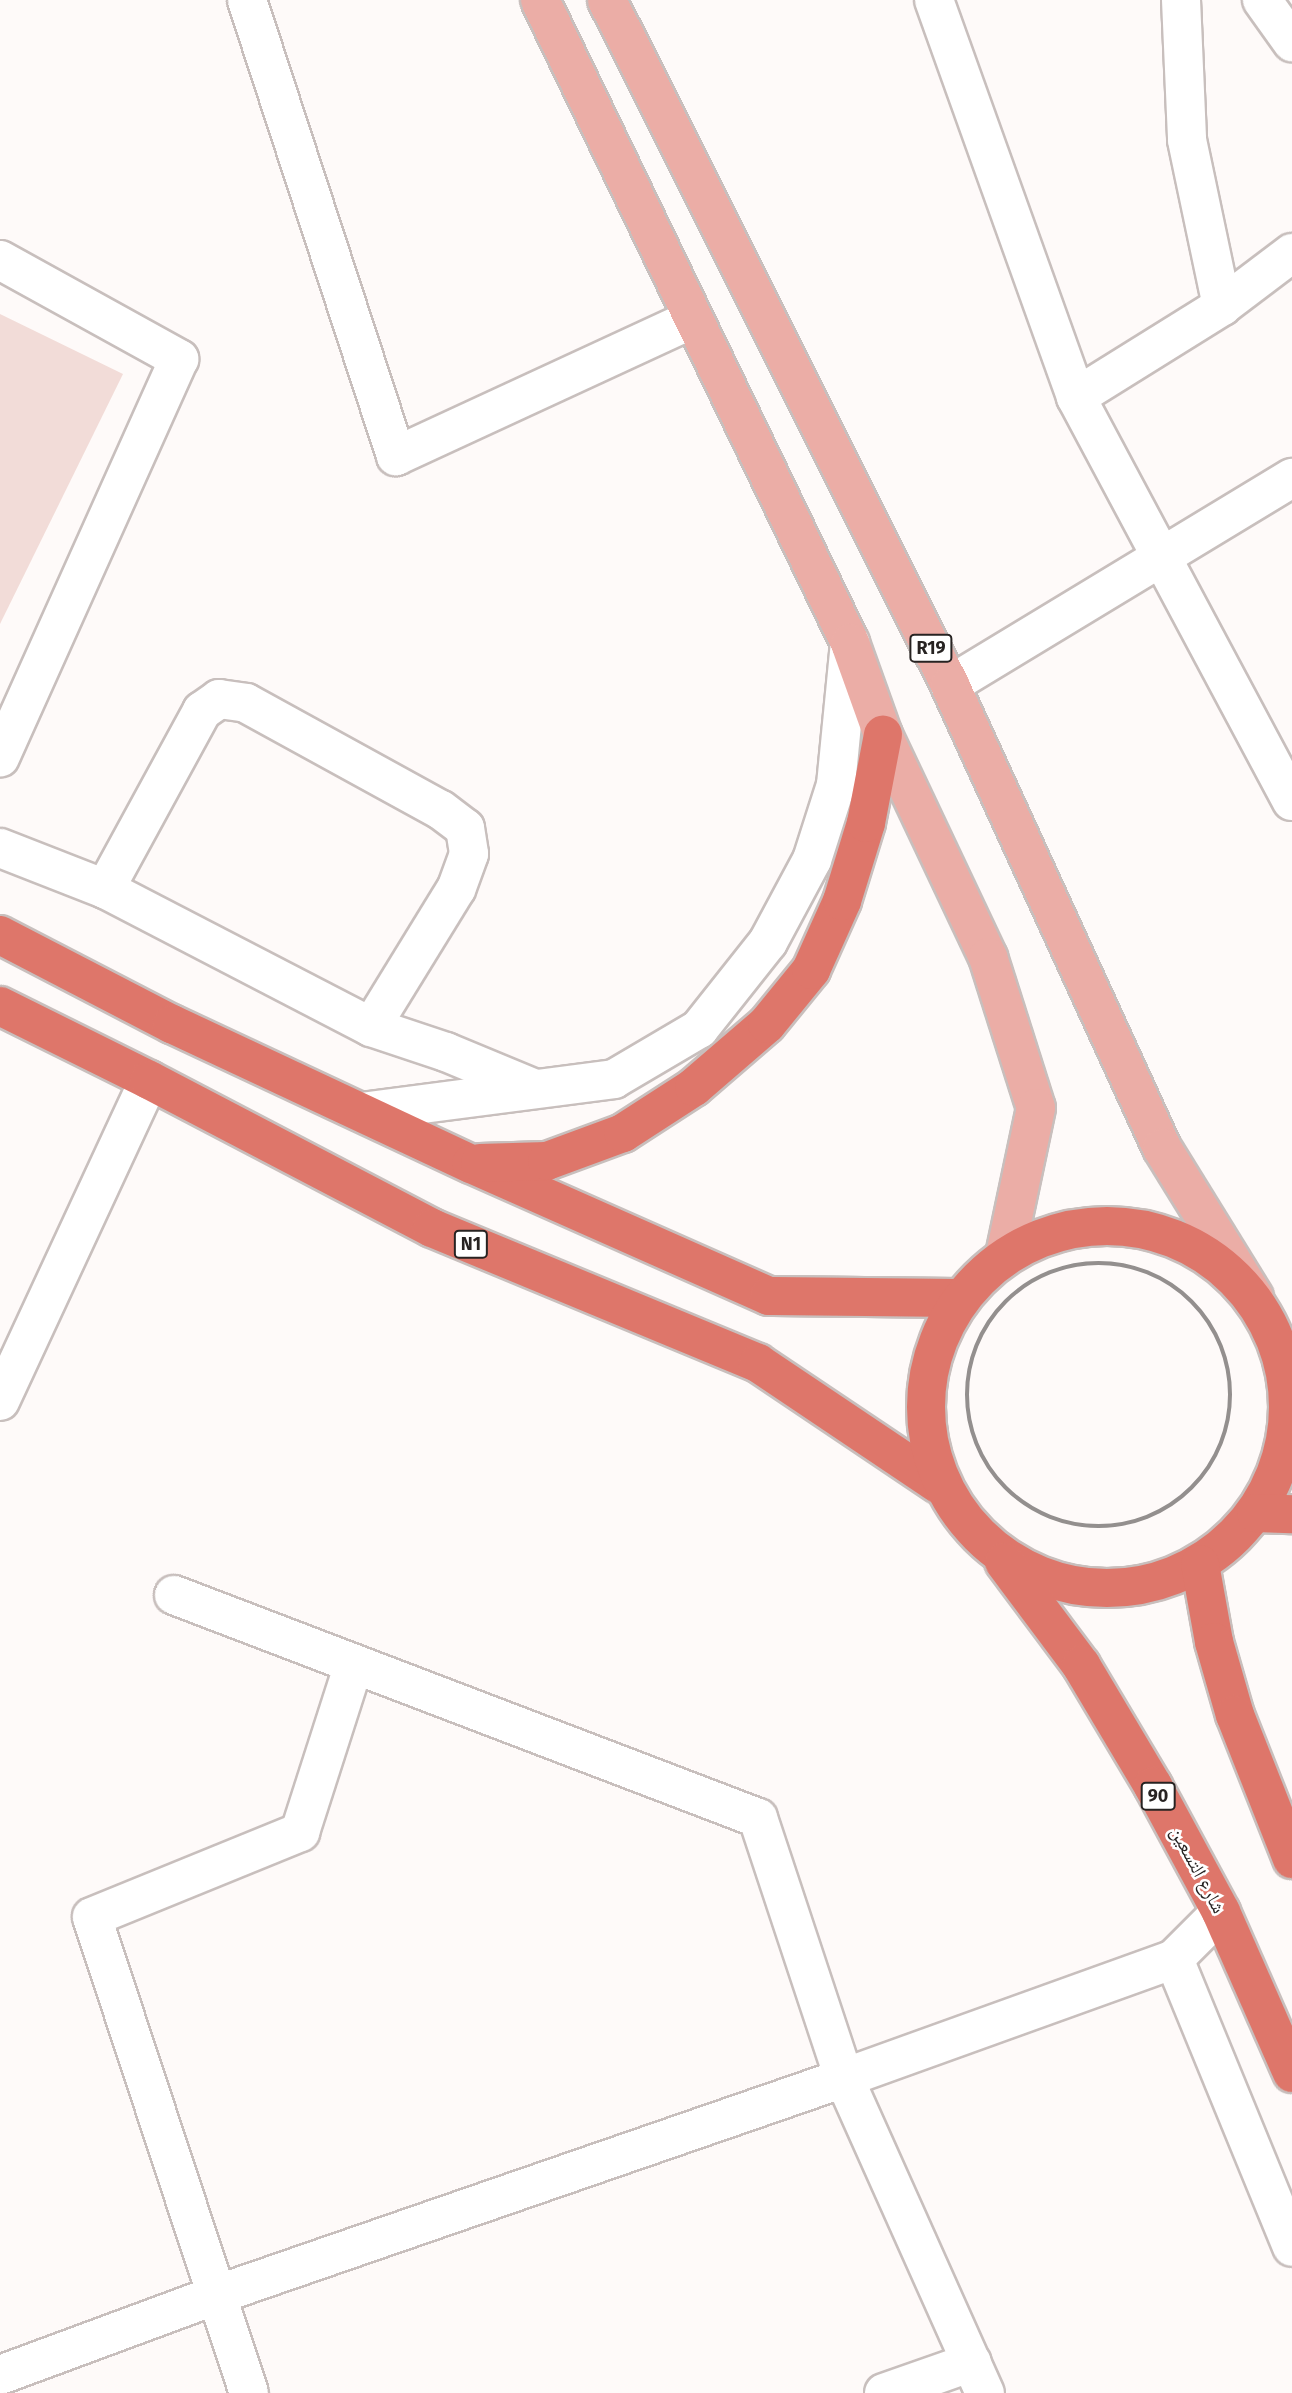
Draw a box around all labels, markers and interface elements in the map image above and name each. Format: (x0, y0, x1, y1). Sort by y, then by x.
road number: R19 (908, 634, 954, 662)
road number: N1 (454, 1230, 489, 1259)
road number: 90 (1140, 1781, 1176, 1810)
street label: شارع التسعين (1166, 1823, 1230, 1917)

